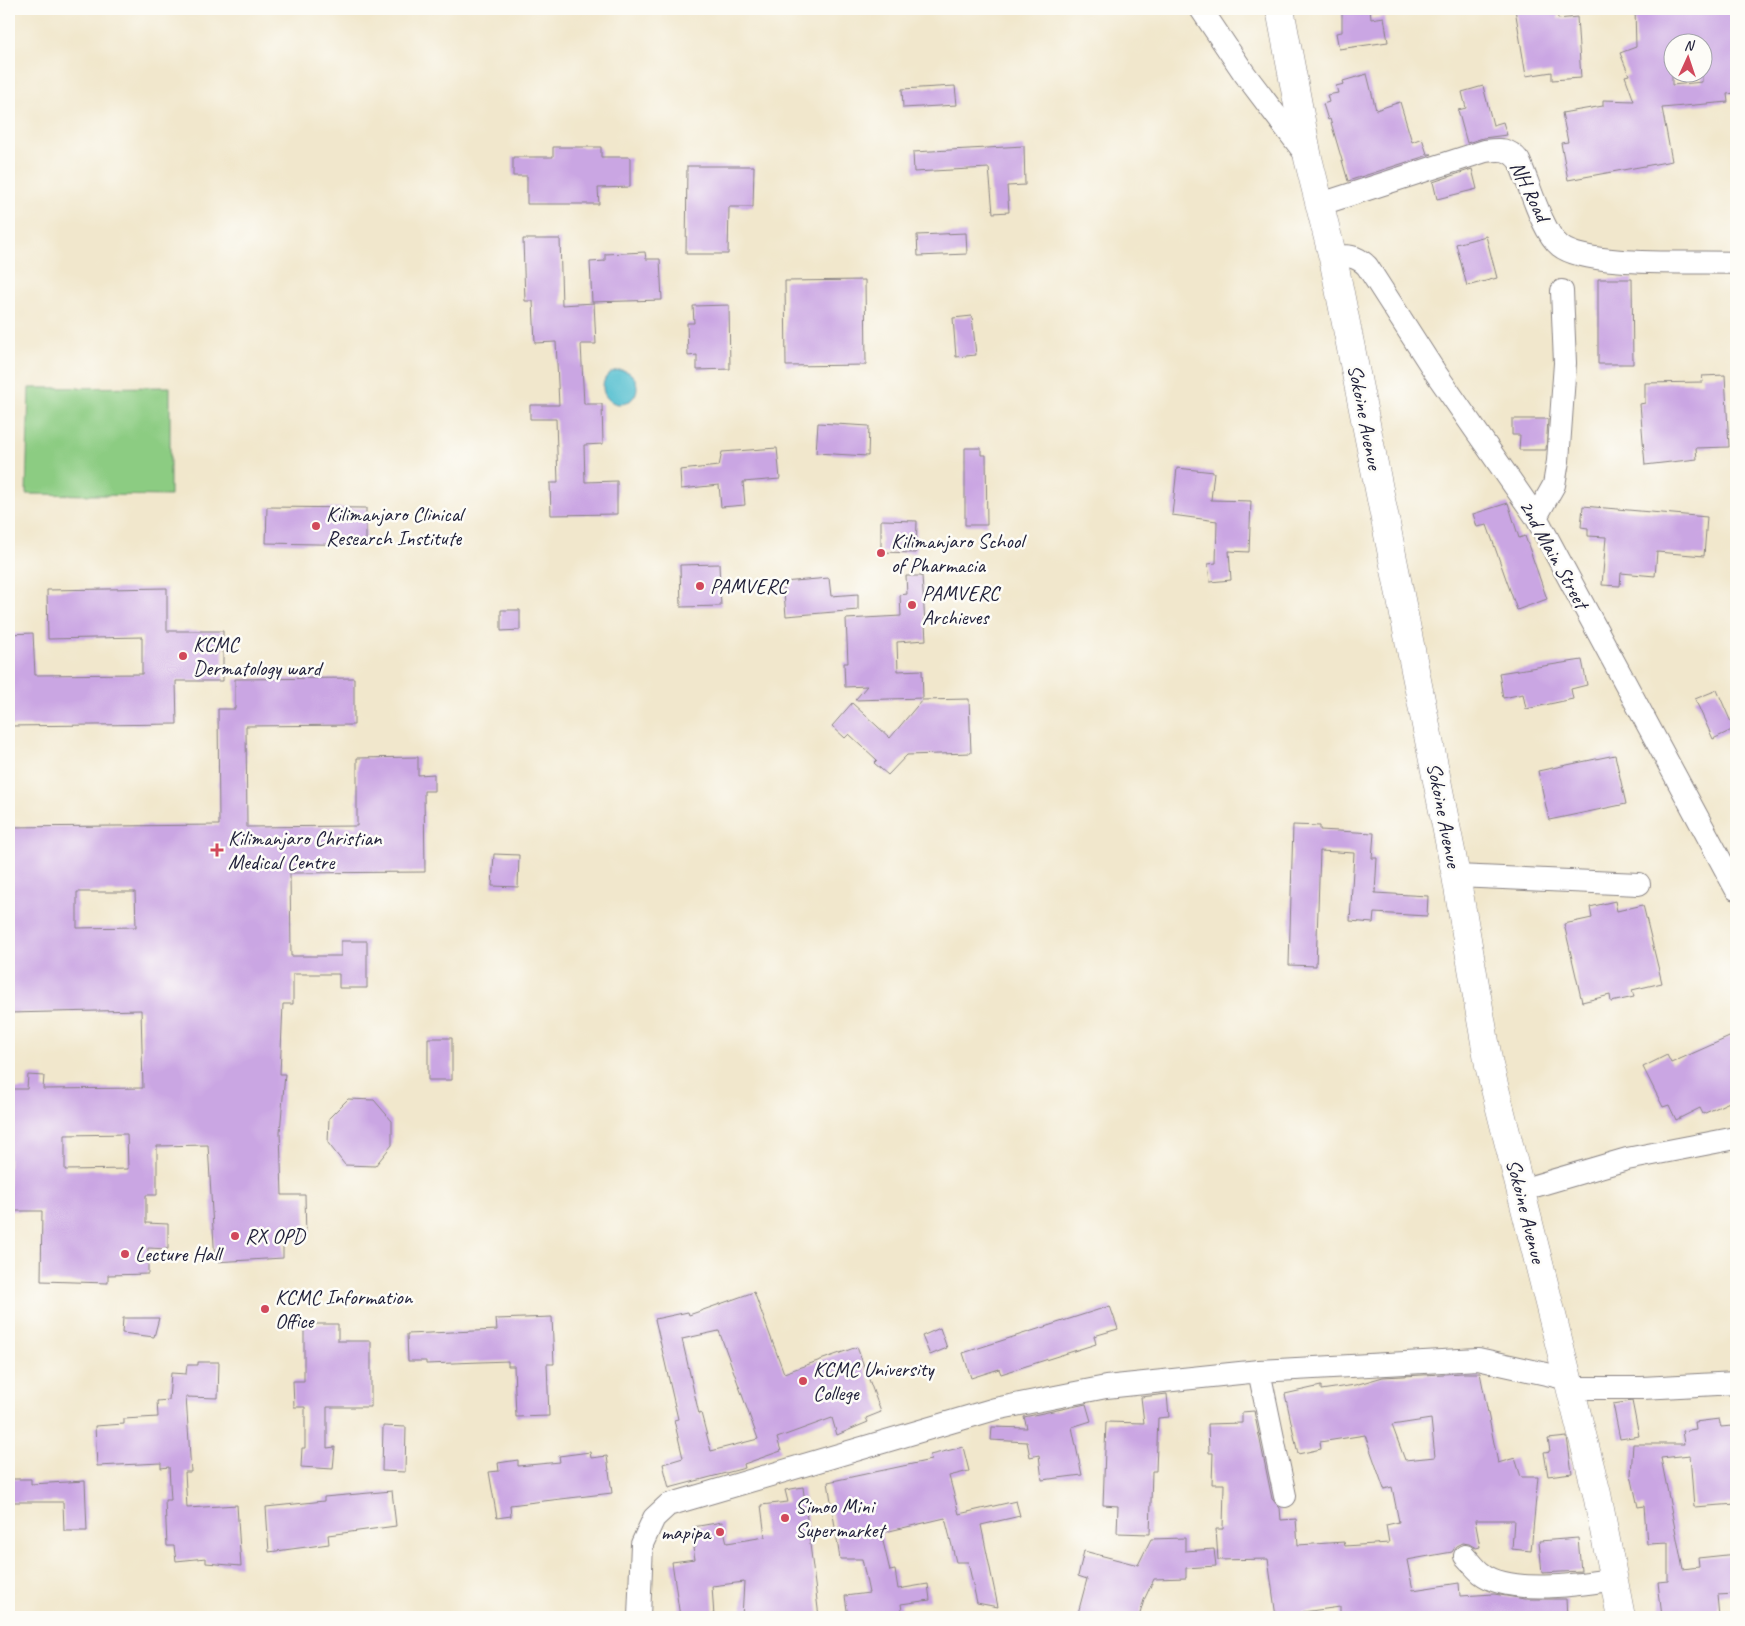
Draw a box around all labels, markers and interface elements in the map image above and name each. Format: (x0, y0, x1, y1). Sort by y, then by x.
north arrow (1662, 32, 1712, 82)
text: N (1684, 37, 1696, 54)
street label: NH Road (1504, 157, 1557, 229)
street label: Sokoine Avenue (1342, 362, 1388, 474)
street label: 2nd Main Street (1513, 495, 1596, 616)
place label: Kilimanjaro Clinical Research Institute (326, 501, 466, 551)
marker: Kilimanjaro Clinical Research Institute (310, 520, 322, 532)
place label: Kilimanjaro School of Pharmacia (891, 528, 1027, 578)
marker: Kilimanjaro School of Pharmacia (875, 547, 887, 559)
place label: PAMVERC (710, 573, 790, 599)
marker: PAMVERC (694, 580, 706, 592)
place label: PAMVERC Archieves (922, 580, 1002, 630)
marker: PAMVERC Archieves (906, 599, 918, 611)
place label: KCMC Dermatology ward (193, 631, 324, 681)
marker: KCMC Dermatology ward (177, 650, 189, 662)
street label: Sokoine Avenue (1421, 760, 1467, 872)
place label: Kilimanjaro Christian Medical Centre (228, 825, 382, 875)
marker: Kilimanjaro Christian Medical Centre (210, 843, 224, 857)
street label: Sokoine Avenue (1501, 1156, 1552, 1268)
place label: RX OPD (245, 1223, 306, 1249)
marker: RX OPD (229, 1230, 241, 1242)
place label: Lecture Hall (135, 1241, 224, 1267)
marker: Lecture Hall (119, 1248, 131, 1260)
place label: KCMC Information Office (275, 1284, 414, 1334)
marker: KCMC Information Office (259, 1303, 271, 1315)
place label: KCMC University College (813, 1356, 935, 1406)
marker: KCMC University College (797, 1375, 809, 1387)
place label: Simoo Mini Supermarket (795, 1493, 887, 1543)
marker: Simoo Mini Supermarket (779, 1512, 791, 1524)
place label: mapipa (661, 1519, 712, 1545)
marker: mapipa (714, 1526, 726, 1538)

